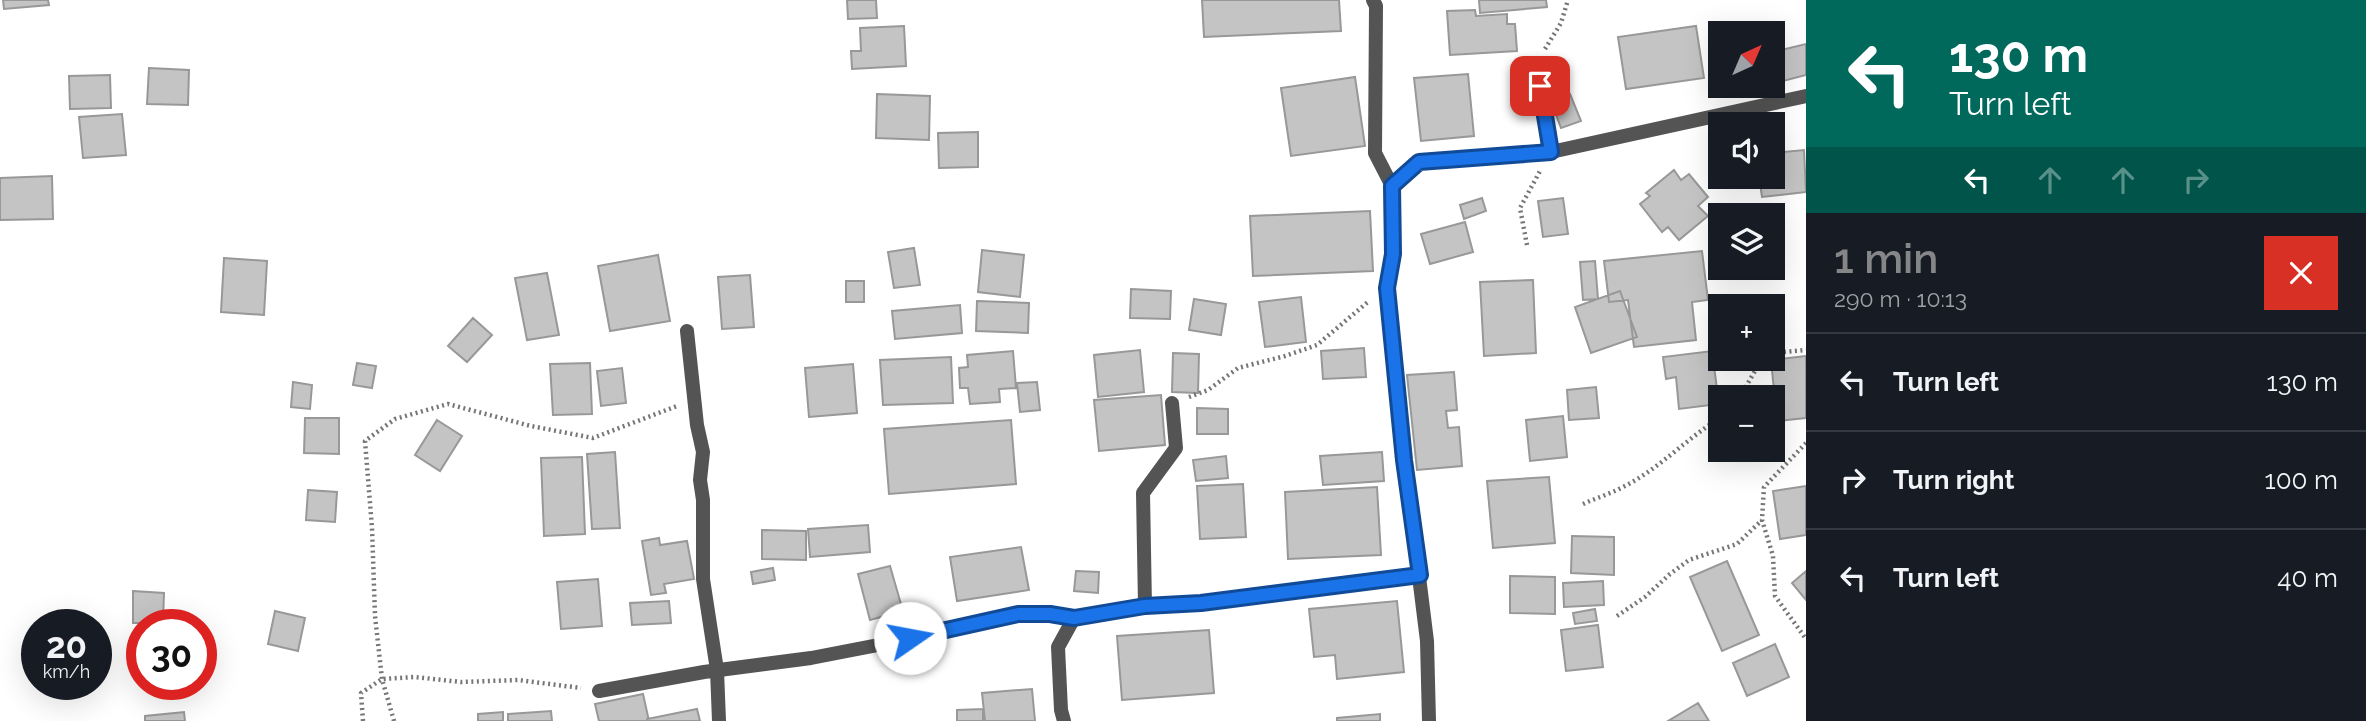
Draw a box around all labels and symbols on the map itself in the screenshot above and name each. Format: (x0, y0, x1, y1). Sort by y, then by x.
north arrow (1708, 21, 1785, 98)
pin (1510, 56, 1570, 116)
position arrow (873, 601, 947, 675)
speed limit sign: 30 (126, 609, 217, 700)

